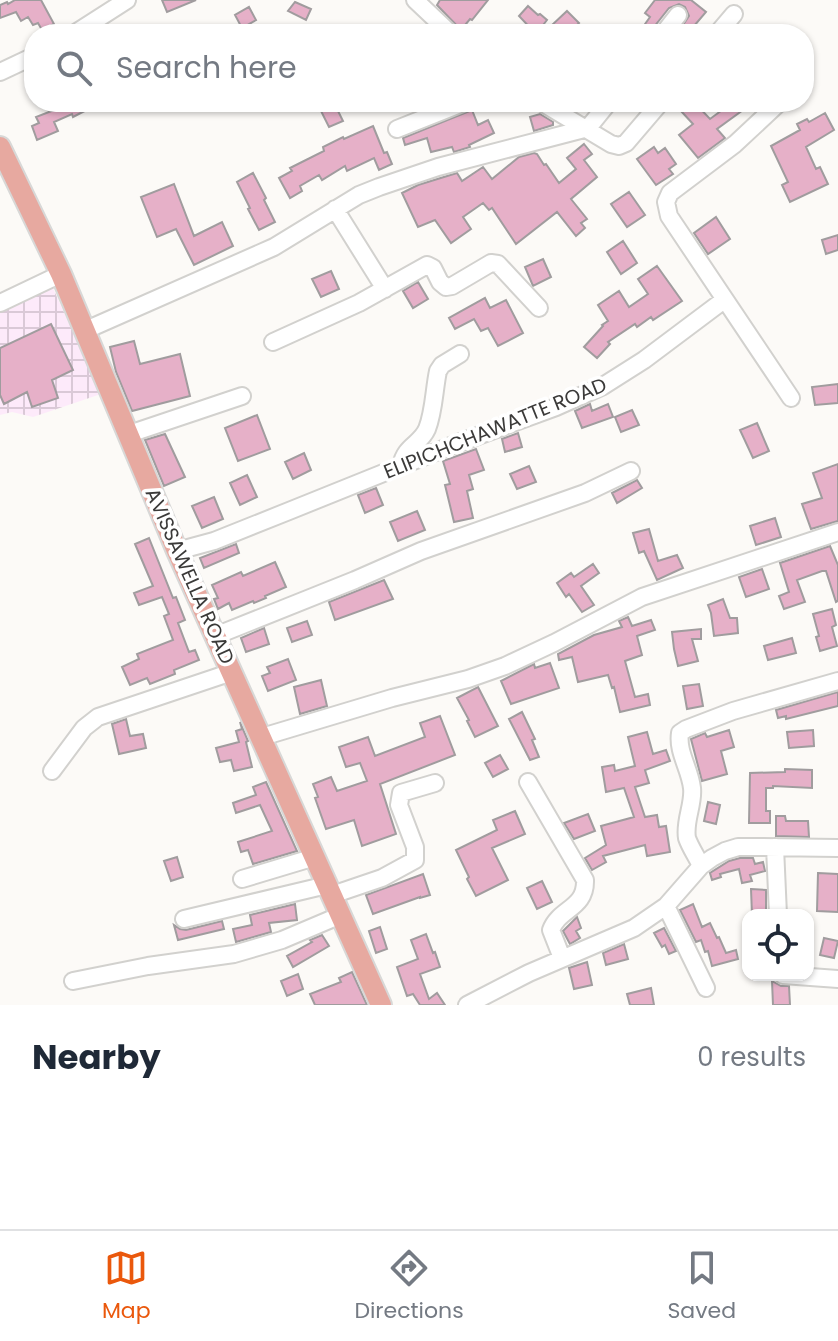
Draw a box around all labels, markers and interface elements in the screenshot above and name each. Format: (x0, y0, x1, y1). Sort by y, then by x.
search box (24, 24, 814, 112)
icon: search (52, 46, 96, 90)
text: Search here (116, 46, 297, 89)
street label: ELIPICHCHAWATTE ROAD (379, 370, 611, 486)
street label: AVISSAWELLA ROAD (139, 483, 241, 669)
map controls (742, 909, 814, 981)
button: locate (742, 909, 814, 981)
text: Nearby (32, 1033, 161, 1081)
text: 0 results (697, 1039, 806, 1075)
tab: Map (102, 1246, 151, 1327)
tab: Directions (354, 1246, 464, 1327)
tab: Saved (667, 1246, 736, 1327)

